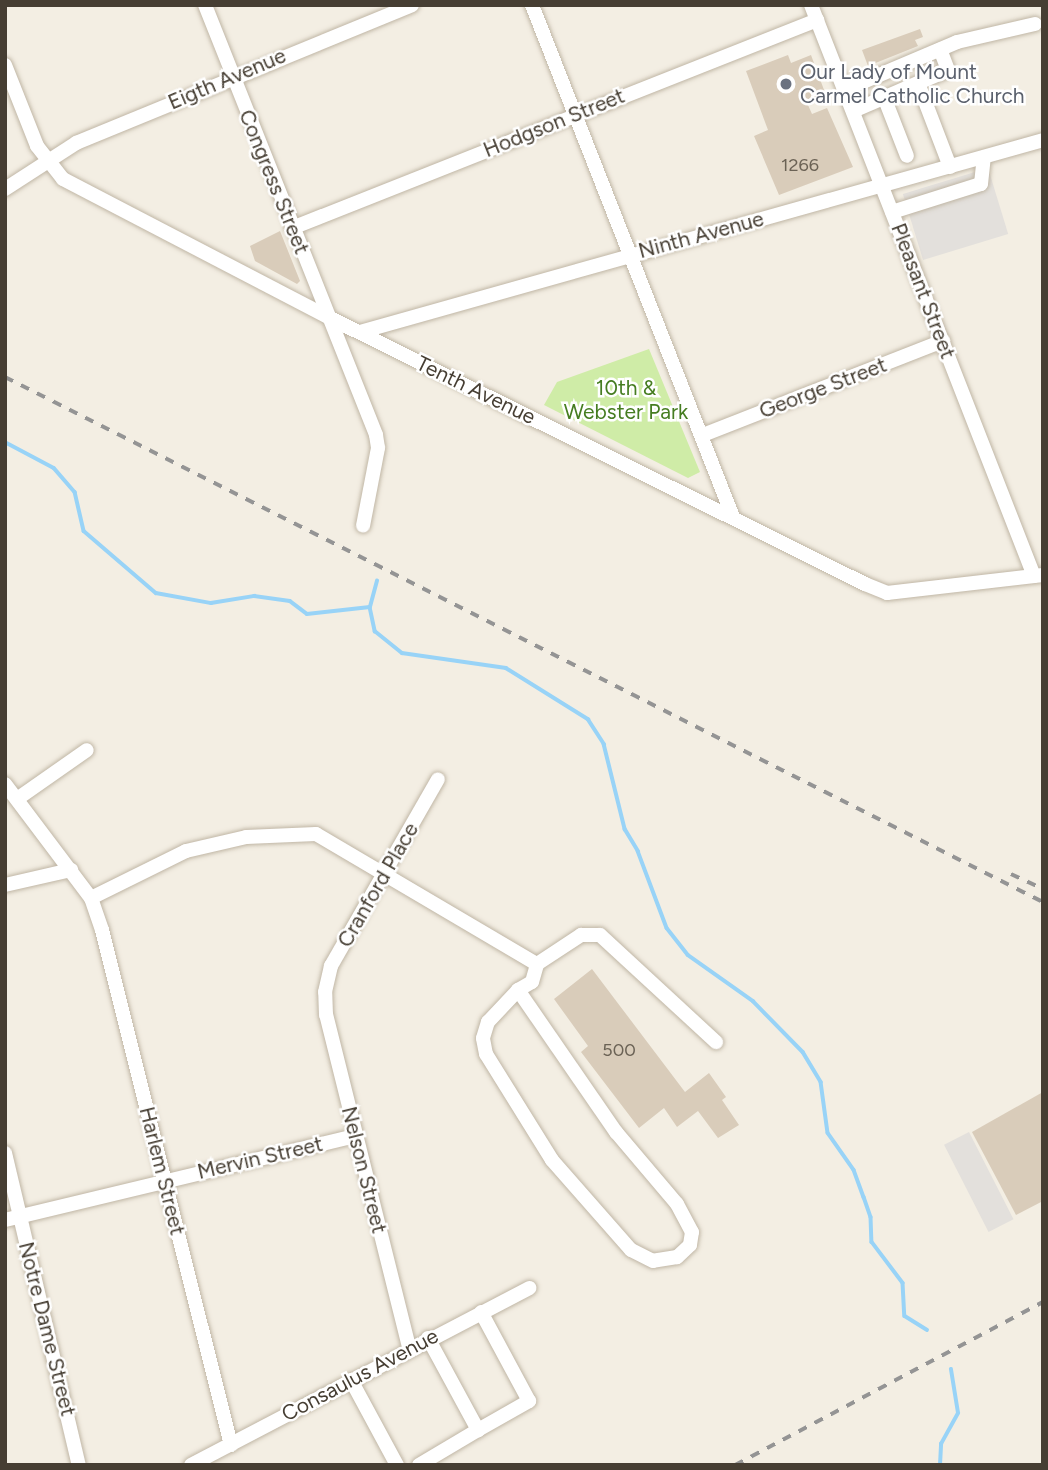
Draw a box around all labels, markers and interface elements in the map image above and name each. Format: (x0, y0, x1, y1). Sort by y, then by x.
street label: Eigth Avenue (164, 43, 290, 115)
place label: Our Lady of Mount Carmel Catholic Church (800, 59, 1025, 109)
marker: Our Lady of Mount Carmel Catholic Church (778, 76, 794, 92)
street label: Hodgson Street (480, 83, 628, 163)
street label: Congress Street (234, 106, 314, 258)
house number: 1266 (781, 154, 819, 176)
street label: Ninth Avenue (636, 206, 766, 264)
street label: Pleasant Street (886, 220, 960, 362)
street label: Tenth Avenue (412, 350, 540, 430)
street label: George Street (756, 352, 890, 424)
park label: 10th & Webster Park (564, 375, 688, 425)
street label: Cranford Place (332, 818, 424, 952)
house number: 500 (602, 1039, 636, 1061)
street label: Harlem Street (134, 1104, 190, 1238)
street label: Nelson Street (336, 1104, 392, 1236)
street label: Mervin Street (195, 1131, 325, 1185)
street label: Notre Dame Street (13, 1239, 81, 1419)
street label: Consaulus Avenue (277, 1323, 443, 1427)

